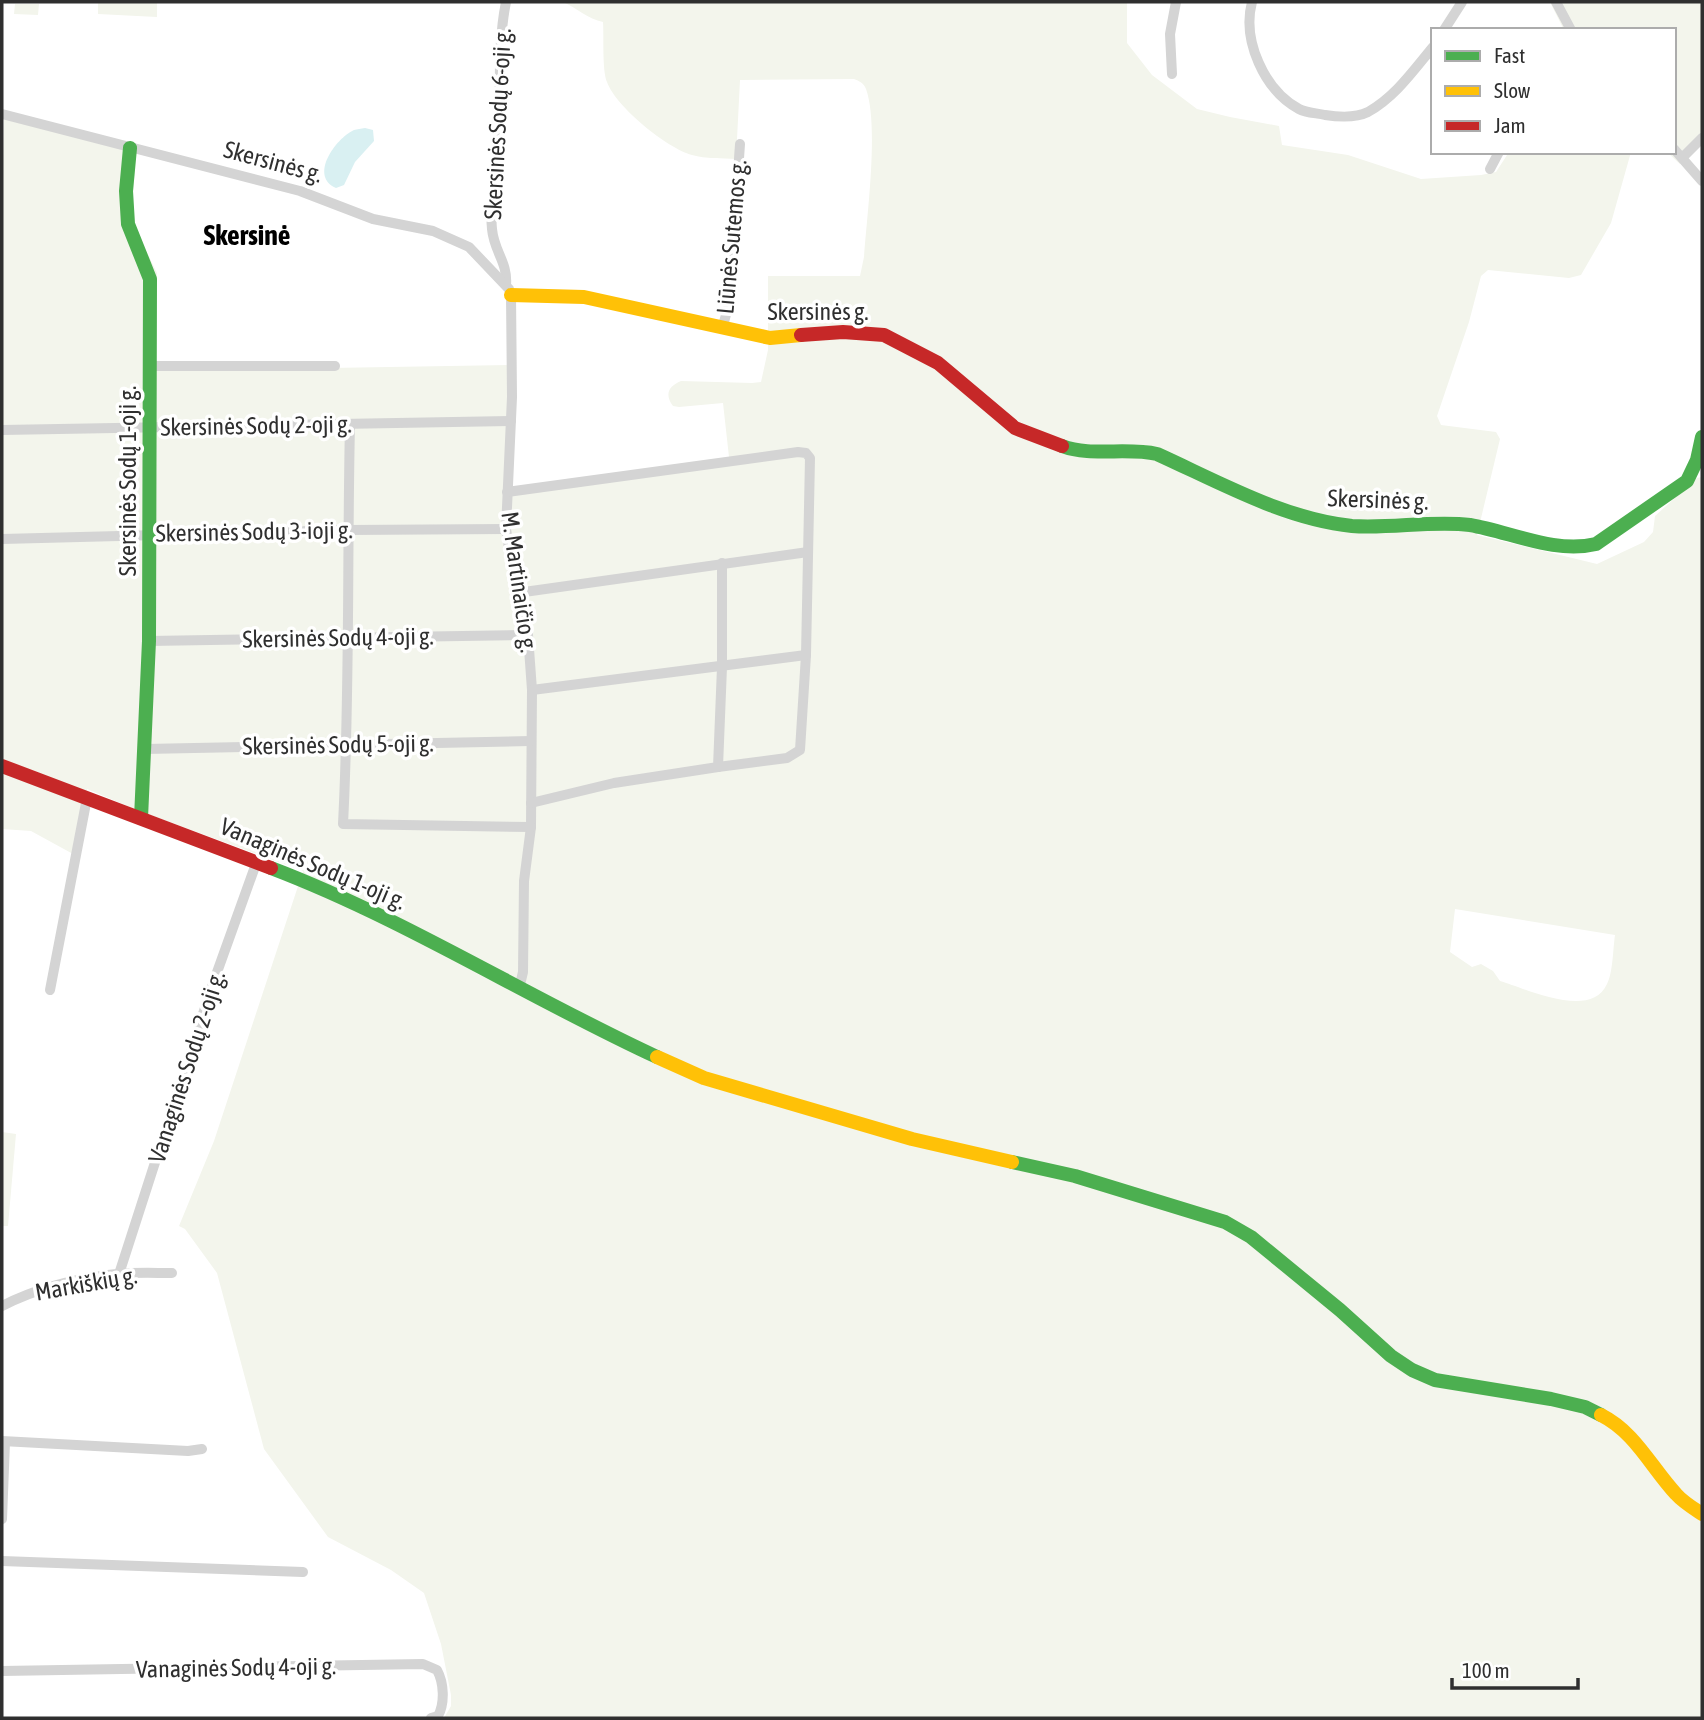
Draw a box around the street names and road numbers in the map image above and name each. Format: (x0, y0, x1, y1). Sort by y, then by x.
street label: Skersinės Sodų 6-oji g. (479, 28, 516, 220)
street label: Skersinės g. (221, 135, 325, 188)
street label: Liūnės Sutemos g. (711, 159, 752, 315)
street label: Skersinės g. (767, 298, 869, 325)
street label: Skersinės Sodų 1-oji g. (114, 386, 141, 576)
street label: Skersinės Sodų 2-oji g. (160, 410, 352, 441)
street label: Skersinės g. (1327, 484, 1429, 515)
street label: M. Martinaičio g. (496, 510, 543, 654)
street label: Skersinės Sodų 3-ioji g. (155, 516, 353, 547)
street label: Skersinės Sodų 4-oji g. (242, 622, 434, 653)
street label: Skersinės Sodų 5-oji g. (242, 729, 434, 760)
street label: Vanaginės Sodų 1-oji g. (216, 812, 410, 915)
street label: Vanaginės Sodų 2-oji g. (143, 967, 230, 1166)
street label: Markiškių g. (33, 1261, 139, 1306)
street label: Vanaginės Sodų 4-oji g. (136, 1652, 336, 1683)

